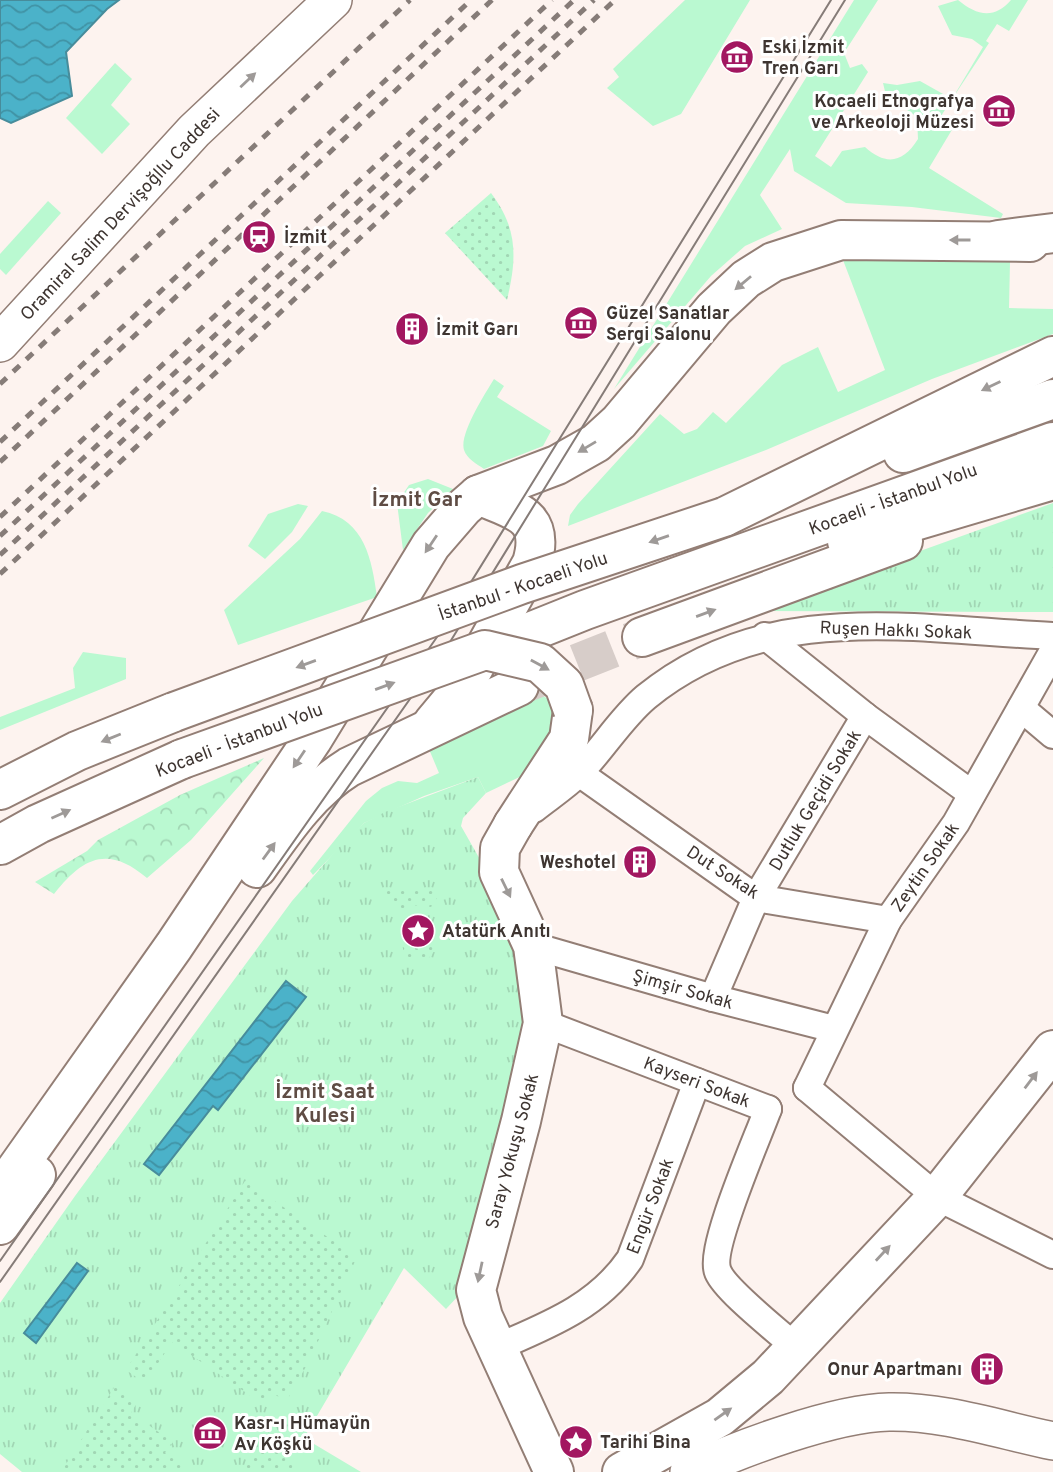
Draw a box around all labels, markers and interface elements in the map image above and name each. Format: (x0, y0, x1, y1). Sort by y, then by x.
place label: Eski İzmit Tren Garı (762, 35, 844, 81)
museum icon: Eski İzmit Tren Garı (718, 38, 756, 76)
one-way arrow (240, 71, 257, 88)
place label: Kocaeli Etnografya ve Arkeoloji Müzesi (811, 91, 974, 135)
museum icon: Kocaeli Etnografya ve Arkeoloji Müzesi (980, 92, 1018, 130)
street label: Oramiral Salim Dervişoğllu Caddesi (16, 104, 226, 326)
station icon: İzmit (240, 218, 278, 256)
place label: İzmit (284, 225, 327, 250)
one-way arrow (949, 234, 971, 246)
one-way arrow (734, 275, 752, 291)
place label: Güzel Sanatlar Sergi Salonu (606, 303, 730, 347)
museum icon: Güzel Sanatlar Sergi Salonu (562, 304, 600, 342)
building icon: İzmit Garı (393, 310, 431, 348)
place label: İzmit Garı (436, 317, 518, 342)
one-way arrow (981, 380, 1001, 391)
one-way arrow (578, 441, 597, 454)
street label: Kocaeli - İstanbul Yolu (805, 457, 981, 542)
district label: İzmit Gar (372, 486, 462, 514)
one-way arrow (648, 534, 669, 544)
one-way arrow (425, 535, 438, 554)
street label: İstanbul - Kocaeli Yolu (435, 546, 611, 627)
one-way arrow (695, 607, 716, 618)
street label: Ruşen Hakkı Sokak (819, 617, 973, 646)
one-way arrow (296, 659, 317, 670)
one-way arrow (531, 659, 550, 671)
one-way arrow (374, 680, 395, 691)
street label: Kocaeli - İstanbul Yolu (152, 697, 327, 784)
street label: Dutluk Geçidi Sokak (765, 726, 868, 876)
one-way arrow (100, 732, 121, 743)
one-way arrow (292, 750, 306, 768)
one-way arrow (50, 808, 71, 819)
street label: Zeytin Sokak (887, 819, 966, 917)
street label: Dut Sokak (681, 841, 763, 905)
one-way arrow (262, 842, 276, 860)
building icon: Weshotel (621, 843, 659, 881)
place label: Weshotel (540, 852, 616, 875)
one-way arrow (501, 878, 512, 898)
place icon: Atatürk Anıtı (399, 912, 437, 950)
place label: Atatürk Anıtı (442, 921, 551, 944)
street label: Şimşir Sokak (630, 965, 735, 1016)
street label: Kayseri Sokak (640, 1052, 753, 1114)
street label: Saray Yokuşu Sokak (482, 1071, 545, 1232)
one-way arrow (1023, 1071, 1037, 1089)
district label: İzmit Saat Kulesi (275, 1078, 375, 1130)
street label: Engür Sokak (623, 1155, 680, 1258)
one-way arrow (875, 1245, 891, 1262)
one-way arrow (474, 1261, 485, 1283)
building icon: Onur Apartmanı (968, 1350, 1006, 1388)
place label: Onur Apartmanı (827, 1359, 962, 1382)
one-way arrow (714, 1408, 732, 1422)
place label: Kasr-ı Hümayün Av Köşkü (234, 1413, 371, 1457)
museum icon: Kasr-ı Hümayün Av Köşkü (191, 1414, 229, 1452)
place icon: Tarihi Bina (557, 1423, 595, 1461)
place label: Tarihi Bina (600, 1432, 691, 1455)

